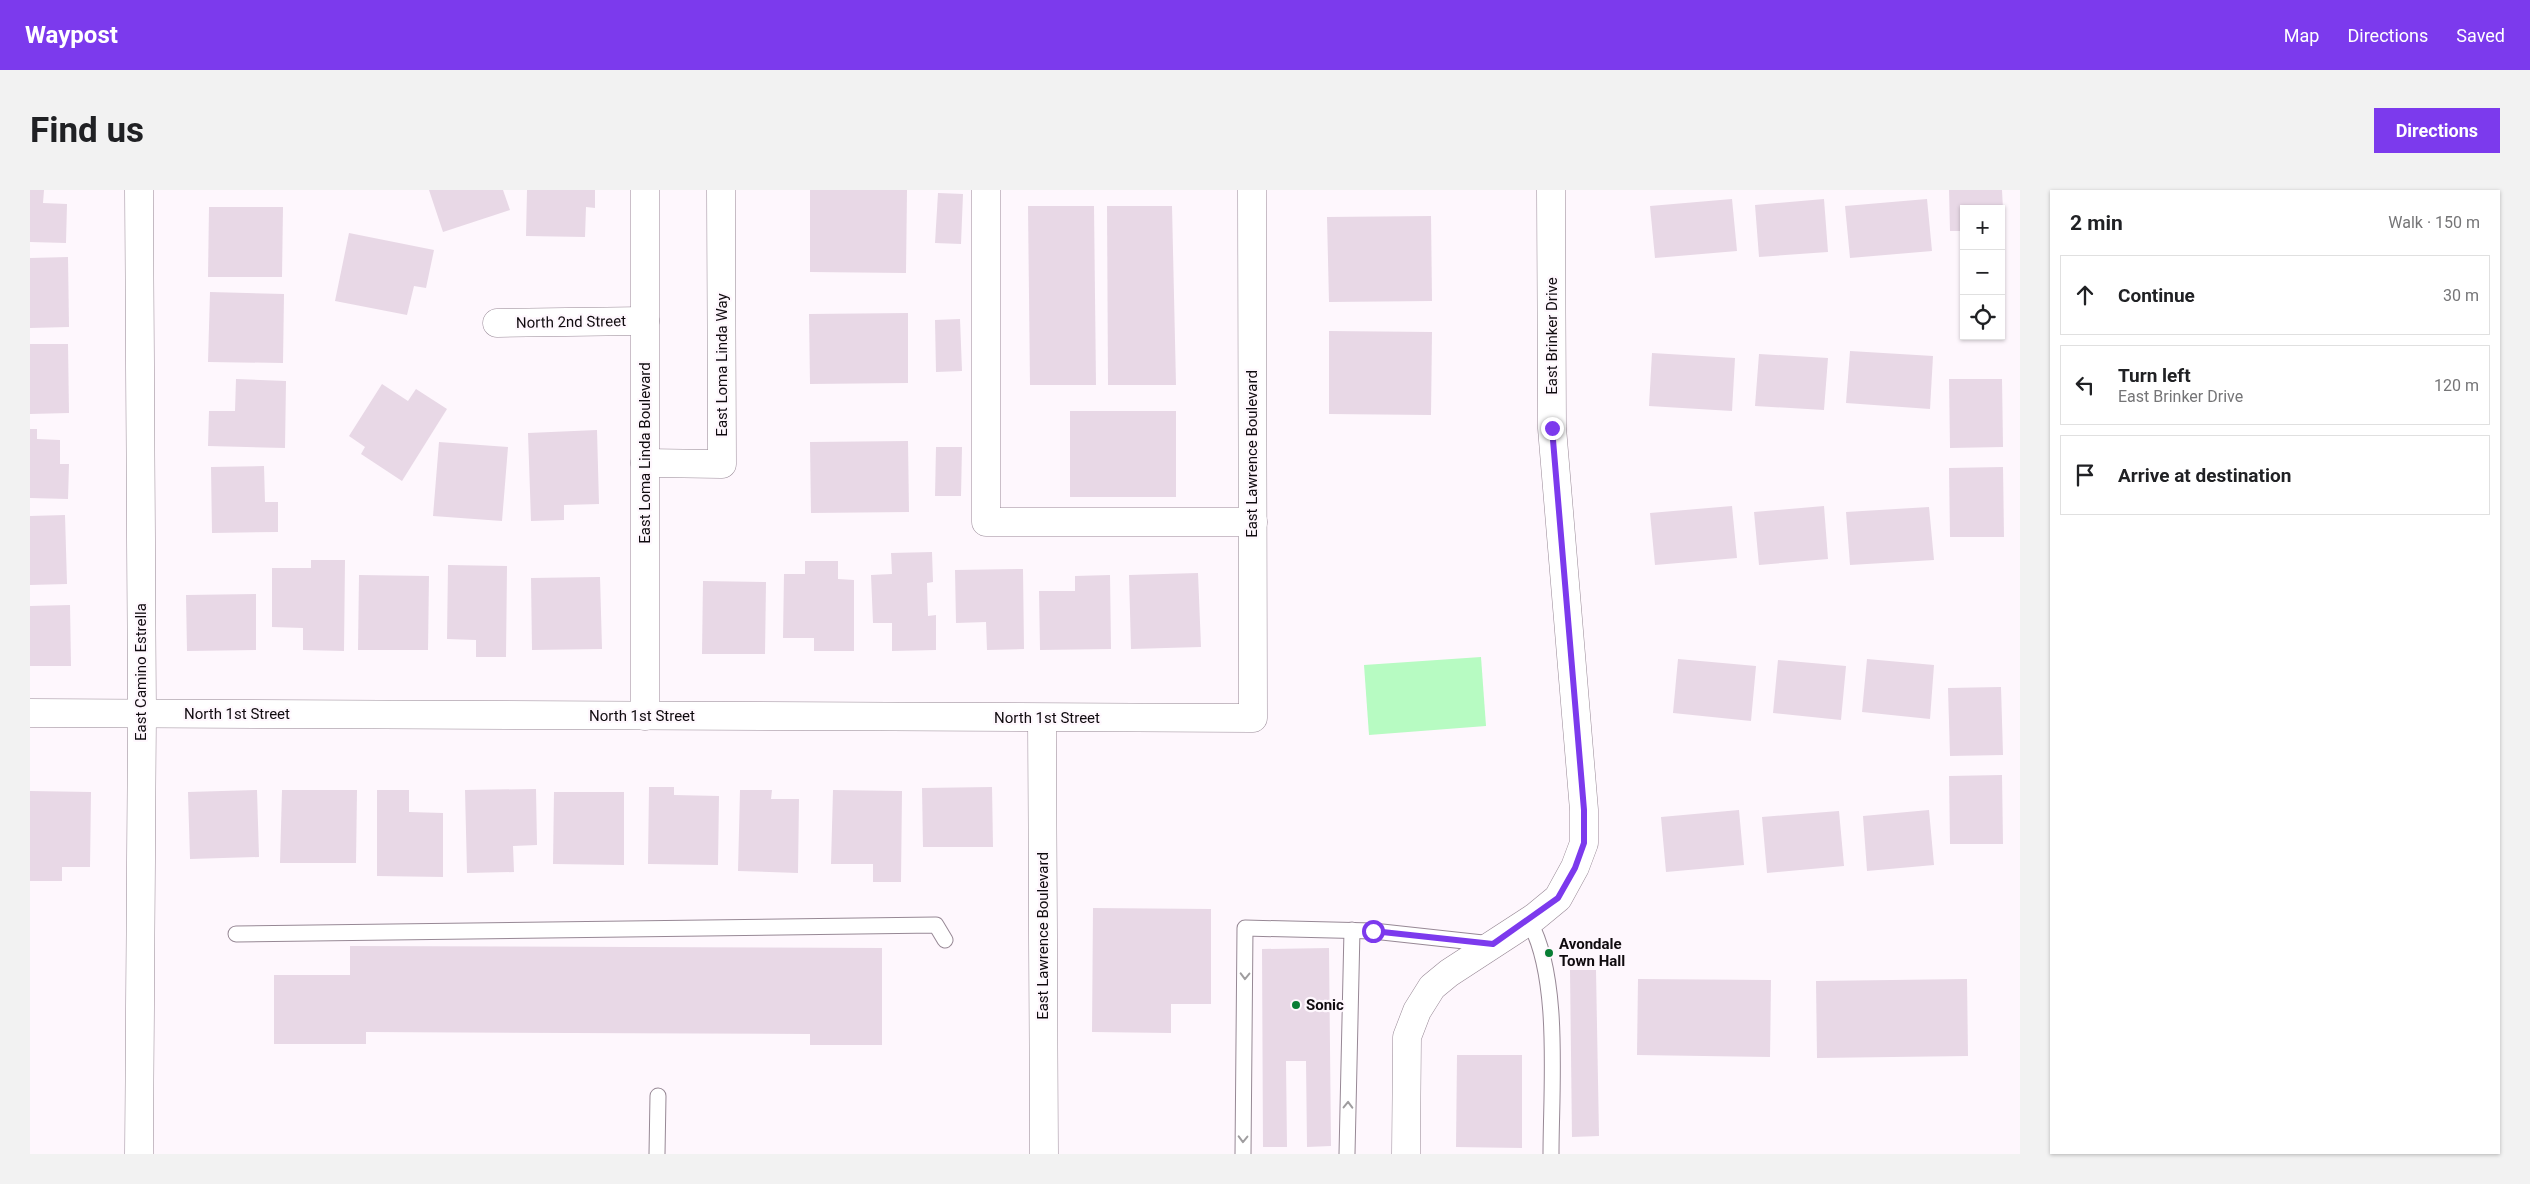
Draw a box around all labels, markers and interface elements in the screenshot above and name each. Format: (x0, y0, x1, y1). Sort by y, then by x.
text: Waypost (25, 21, 118, 49)
text: Map (2284, 25, 2319, 46)
text: Directions (2347, 25, 2428, 46)
text: Saved (2456, 25, 2505, 46)
button: Directions (2374, 108, 2500, 153)
text: Find us (30, 110, 144, 151)
map controls (1960, 205, 2005, 340)
button: + (1960, 205, 2005, 250)
text: 2 min (2070, 211, 2123, 235)
text: Walk · 150 m (2388, 213, 2480, 232)
button: − (1960, 250, 2005, 295)
street label: East Brinker Drive (1543, 277, 1561, 395)
icon: ahead (2071, 281, 2099, 309)
text: Continue (2118, 284, 2195, 307)
text: 30 m (2443, 286, 2479, 305)
street label: East Loma Linda Way (713, 293, 731, 437)
button: locate (1960, 295, 2005, 340)
street label: North 2nd Street (516, 312, 626, 332)
street label: East Loma Linda Boulevard (636, 362, 654, 544)
text: Turn left (2118, 364, 2191, 387)
street label: East Lawrence Boulevard (1243, 370, 1261, 538)
icon: left (2071, 371, 2099, 399)
text: 120 m (2434, 376, 2479, 395)
text: East Brinker Drive (2118, 387, 2243, 406)
route end (1541, 417, 1564, 440)
icon: arrive (2071, 461, 2099, 489)
text: Arrive at destination (2118, 464, 2291, 487)
street label: East Camino Estrella (132, 603, 150, 741)
street label: North 1st Street (184, 705, 290, 723)
street label: North 1st Street (589, 707, 695, 725)
street label: North 1st Street (994, 709, 1100, 727)
street label: East Lawrence Boulevard (1034, 852, 1052, 1020)
route start (1362, 920, 1385, 943)
place label: Avondale Town Hall (1559, 935, 1625, 970)
marker: Avondale Town Hall (1543, 947, 1555, 959)
one-way arrow (1240, 973, 1250, 981)
place label: Sonic (1306, 996, 1344, 1014)
marker: Sonic (1290, 999, 1302, 1011)
one-way arrow (1343, 1101, 1353, 1109)
one-way arrow (1238, 1136, 1248, 1143)

